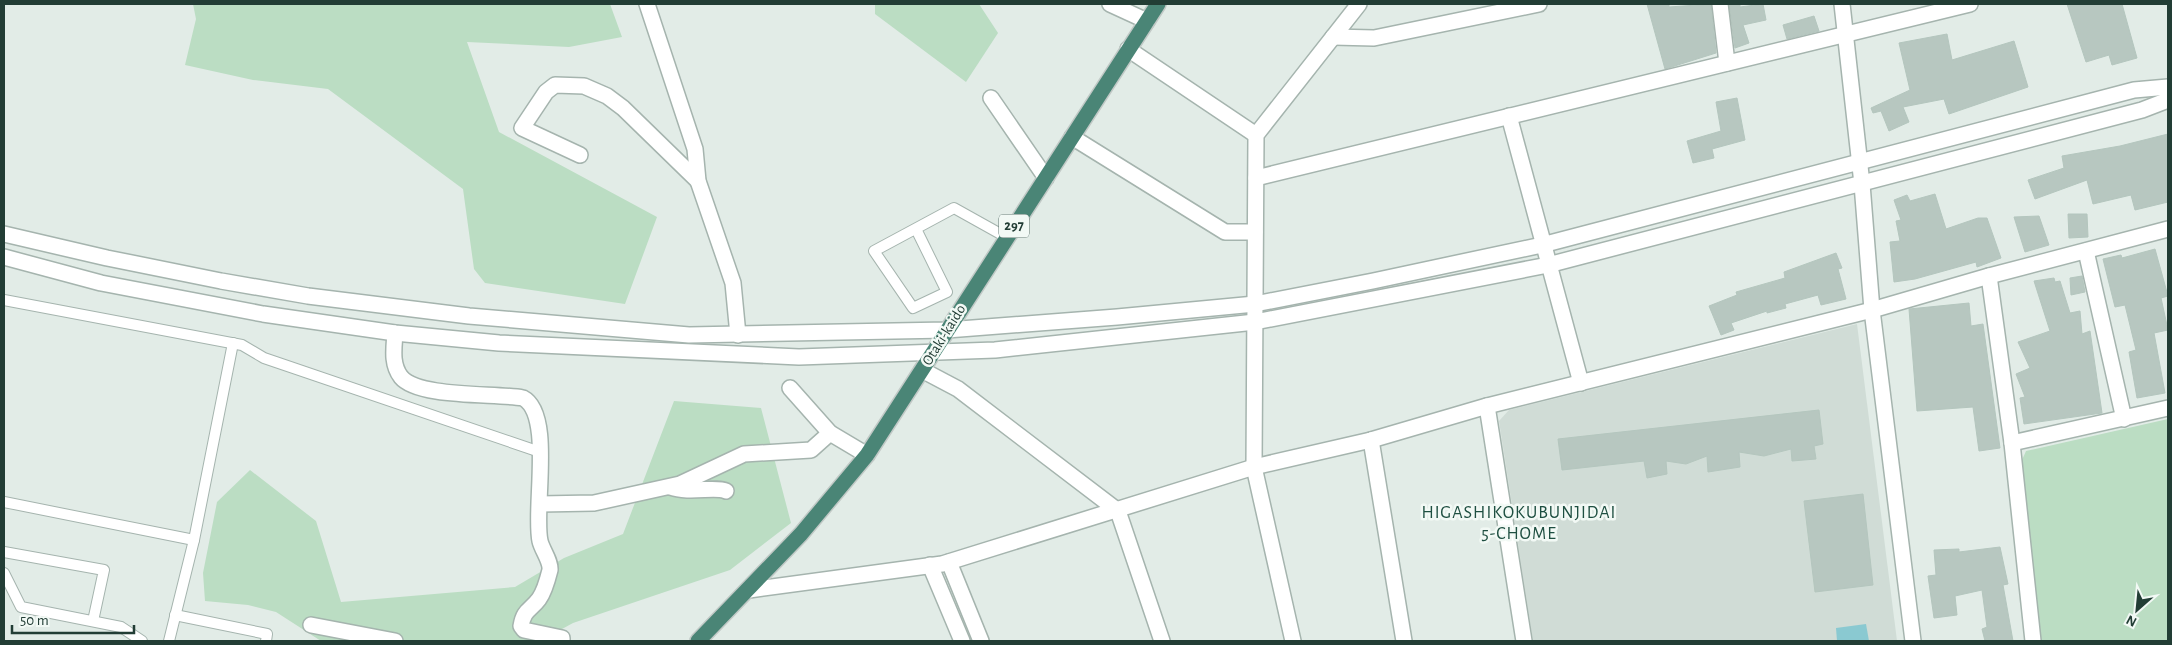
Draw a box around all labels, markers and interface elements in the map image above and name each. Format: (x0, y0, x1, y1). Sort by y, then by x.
road number: 297 (999, 215, 1029, 238)
street label: Otaki-kaido (919, 302, 969, 368)
district label: HIGASHIKOKUBUNJIDAI 5-CHOME (1422, 504, 1616, 543)
north arrow (2112, 585, 2162, 635)
scale bar (12, 602, 135, 634)
text: N (2124, 612, 2139, 629)
text: 50 m (20, 613, 49, 628)

